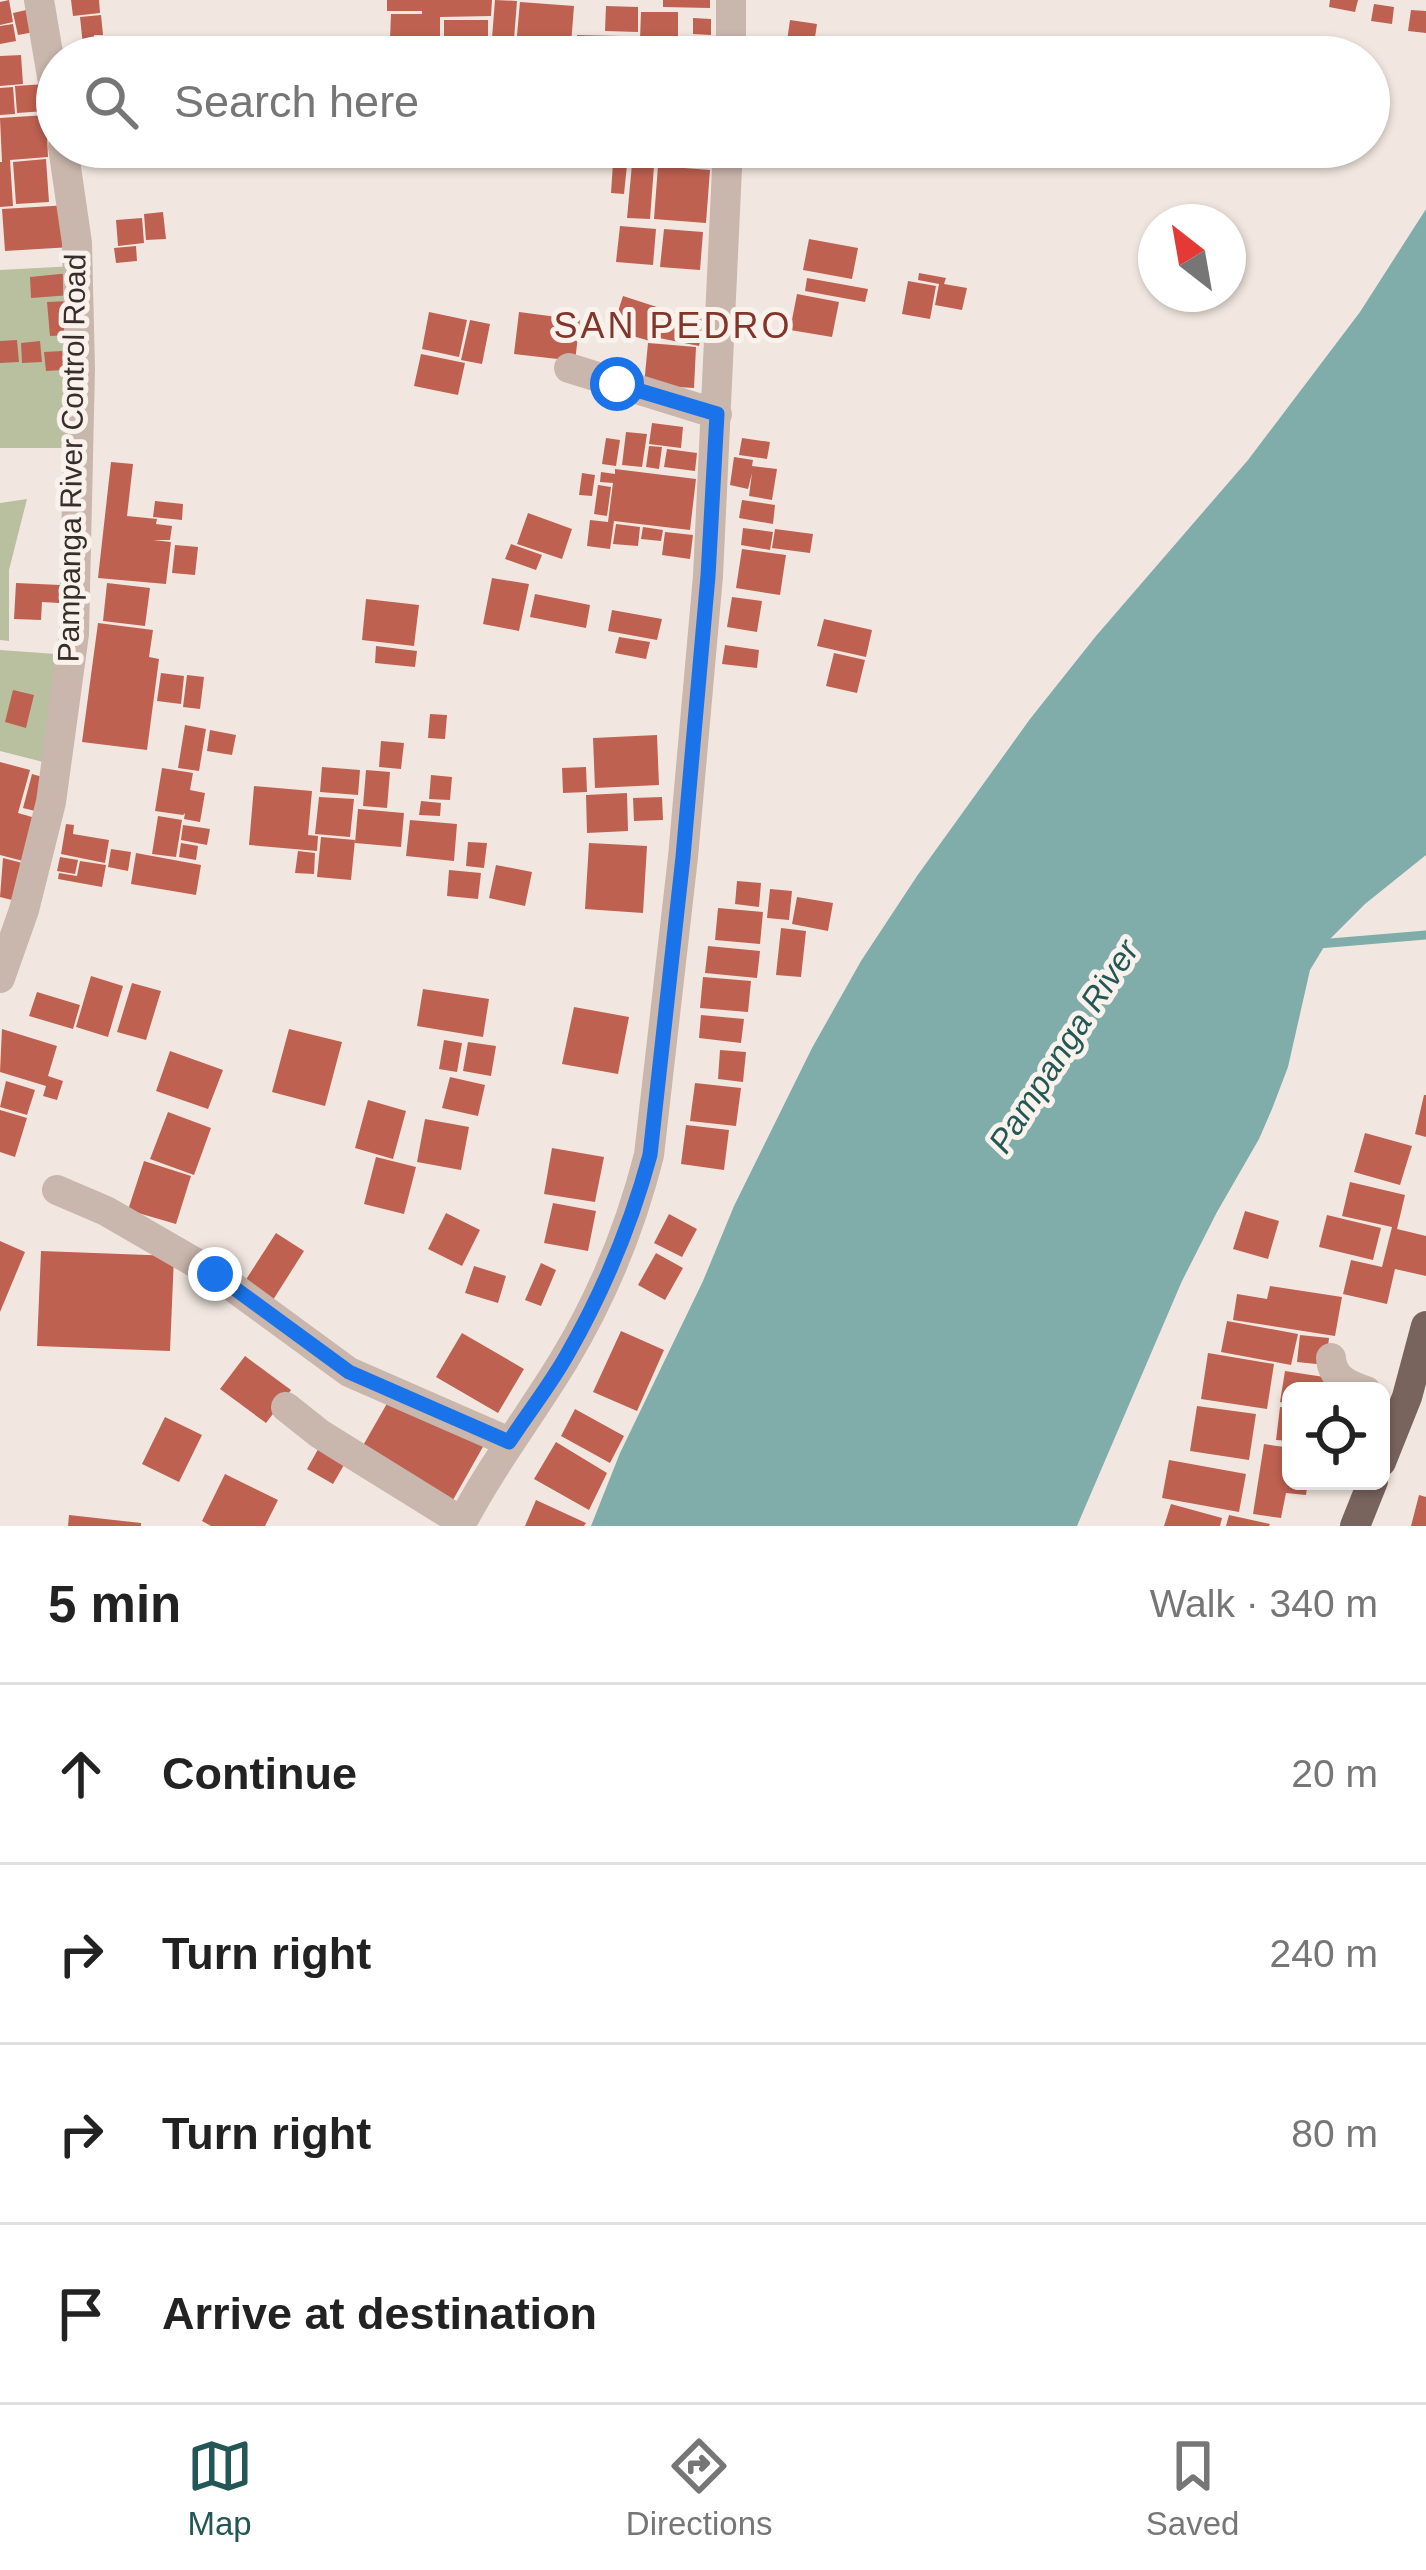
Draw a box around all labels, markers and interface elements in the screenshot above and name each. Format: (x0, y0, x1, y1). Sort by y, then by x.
search box (36, 36, 1390, 168)
icon: search (78, 69, 144, 135)
text: Search here (174, 76, 419, 127)
north arrow (1138, 204, 1246, 312)
street label: Pampanga River Control Road (51, 253, 92, 663)
district label: SAN PEDRO (553, 305, 793, 346)
route start (590, 357, 644, 411)
water label: Pampanga River (981, 931, 1147, 1159)
route end (188, 1247, 242, 1301)
map controls (1282, 1382, 1390, 1490)
button: locate (1282, 1382, 1390, 1490)
text: 5 min (48, 1576, 181, 1633)
text: Walk · 340 m (1150, 1582, 1378, 1625)
icon: ahead (48, 1741, 114, 1807)
text: Continue (162, 1748, 357, 1799)
text: 20 m (1291, 1752, 1378, 1795)
icon: right (48, 1921, 114, 1987)
text: Turn right (162, 1928, 371, 1979)
text: 240 m (1270, 1932, 1378, 1975)
icon: right (48, 2101, 114, 2167)
text: Turn right (162, 2108, 371, 2159)
text: 80 m (1291, 2112, 1378, 2155)
icon: arrive (48, 2281, 114, 2347)
text: Arrive at destination (162, 2288, 597, 2339)
tab: Map (187, 2433, 253, 2543)
tab: Directions (626, 2433, 773, 2543)
tab: Saved (1146, 2433, 1239, 2543)

